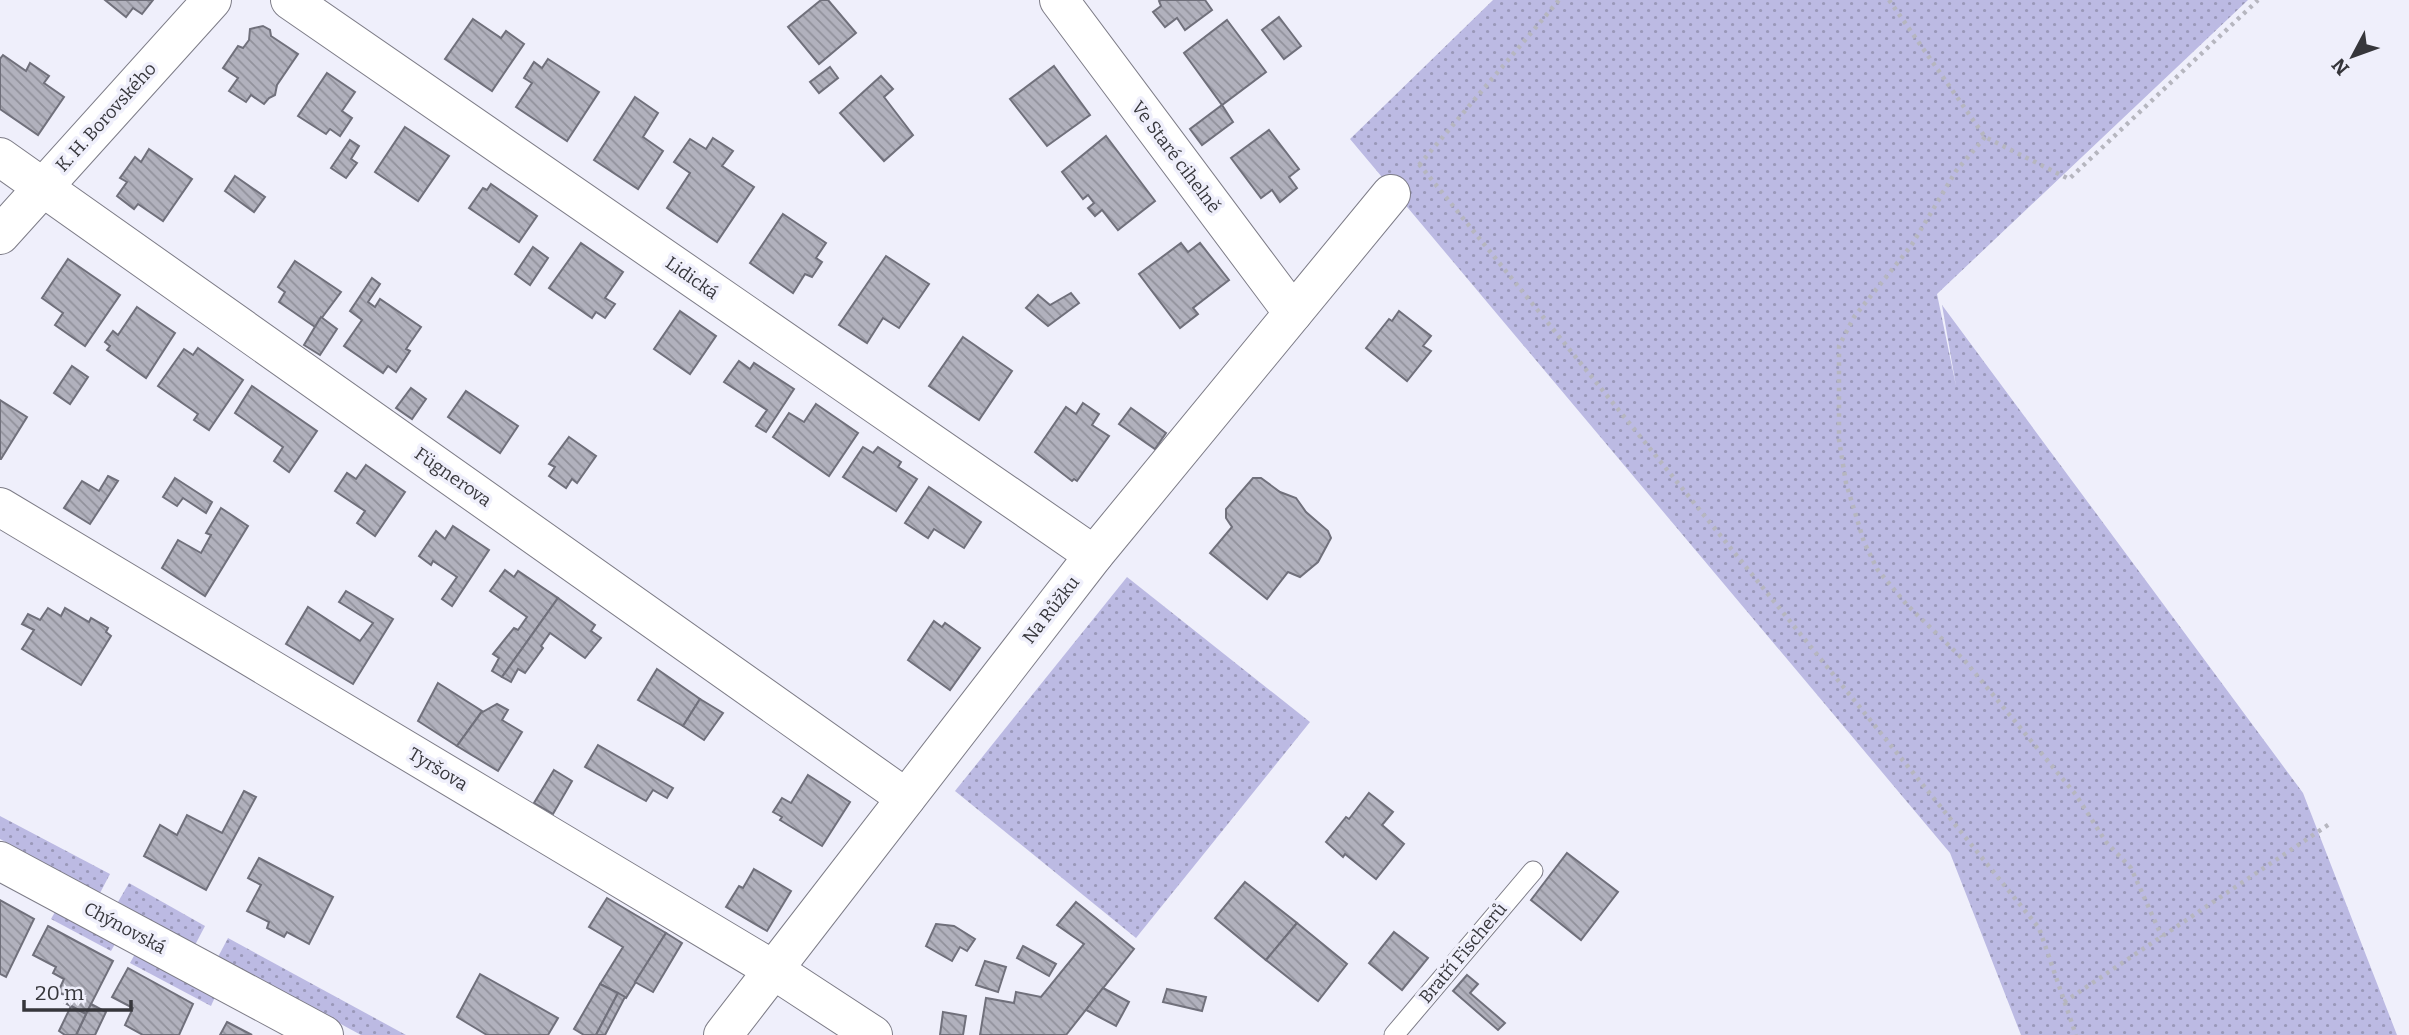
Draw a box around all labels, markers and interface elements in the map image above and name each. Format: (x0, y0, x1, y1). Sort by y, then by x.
north arrow (2318, 21, 2388, 91)
text: N (2327, 53, 2354, 80)
street label: K. H. Borovského (51, 58, 161, 176)
street label: Ve Staré cihelně (1127, 97, 1225, 217)
street label: Lidická (661, 252, 723, 304)
street label: Fügnerova (410, 443, 496, 512)
street label: Na Růžku (1018, 572, 1084, 648)
street label: Tyršova (404, 743, 472, 795)
street label: Chýnovská (80, 897, 170, 959)
street label: Bratří Fischerů (1415, 898, 1511, 1008)
scale bar (24, 968, 131, 1012)
text: 20 m (35, 980, 84, 1006)

